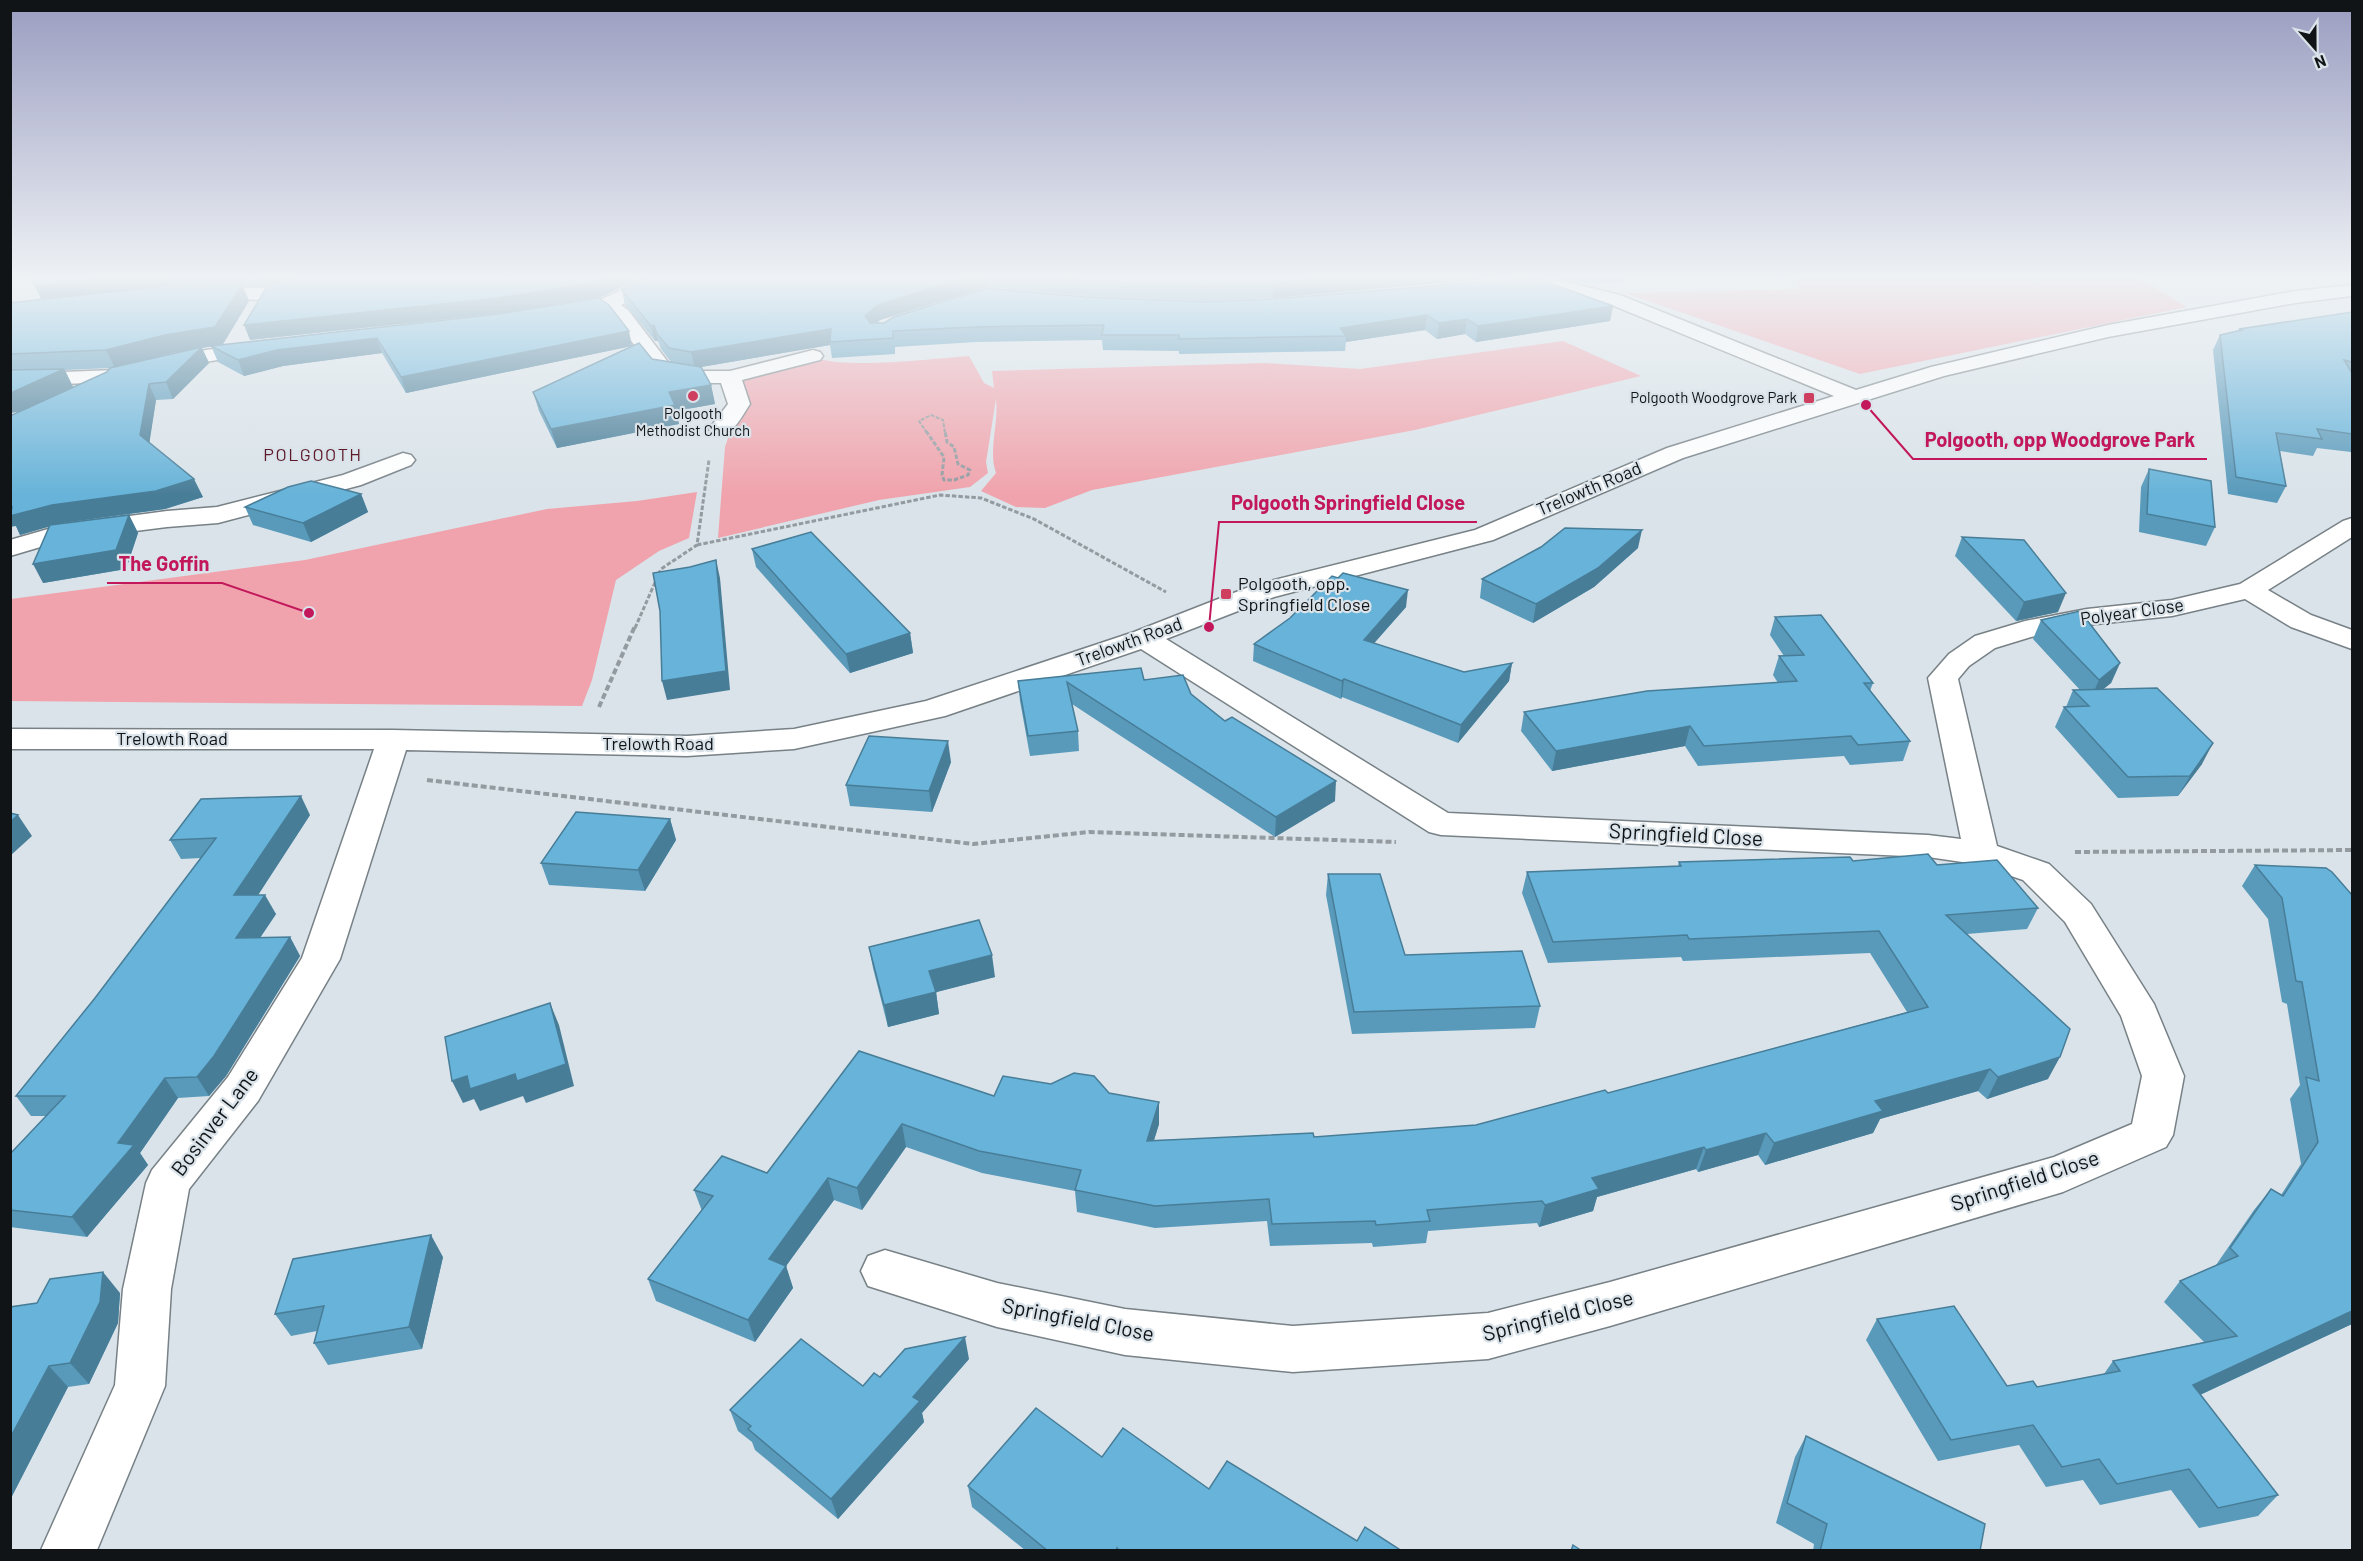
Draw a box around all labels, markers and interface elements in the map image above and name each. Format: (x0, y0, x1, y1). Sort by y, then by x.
north arrow (2285, 18, 2345, 78)
text: N (2312, 52, 2329, 73)
place label: Polgooth Woodgrove Park (1630, 388, 1797, 406)
marker: Polgooth Methodist Church (686, 389, 700, 403)
marker: Polgooth Woodgrove Park (1802, 391, 1816, 405)
place label: Polgooth Methodist Church (636, 404, 750, 439)
callout: Polgooth, opp Woodgrove Park (1913, 421, 2207, 459)
text: Polgooth, opp Woodgrove Park (1925, 427, 2196, 451)
district label: POLGOOTH (263, 443, 363, 465)
street label: Trelowth Road (1533, 456, 1644, 520)
callout: Polgooth Springfield Close (1219, 484, 1477, 522)
text: Polgooth Springfield Close (1231, 490, 1465, 514)
callout: The Goffin (107, 545, 222, 583)
text: The Goffin (119, 551, 209, 575)
place label: Polgooth, opp. Springfield Close (1238, 572, 1370, 615)
marker: Polgooth, opp. Springfield Close (1219, 587, 1233, 601)
street label: Polyear Close (2079, 593, 2185, 629)
street label: Trelowth Road (1072, 612, 1185, 670)
street label: Trelowth Road (116, 727, 228, 749)
street label: Trelowth Road (602, 732, 714, 754)
street label: Springfield Close (1608, 817, 1764, 850)
street label: Bosinver Lane (165, 1062, 263, 1180)
street label: Springfield Close (1947, 1144, 2102, 1215)
street label: Springfield Close (1480, 1284, 1636, 1345)
street label: Springfield Close (1000, 1292, 1156, 1346)

